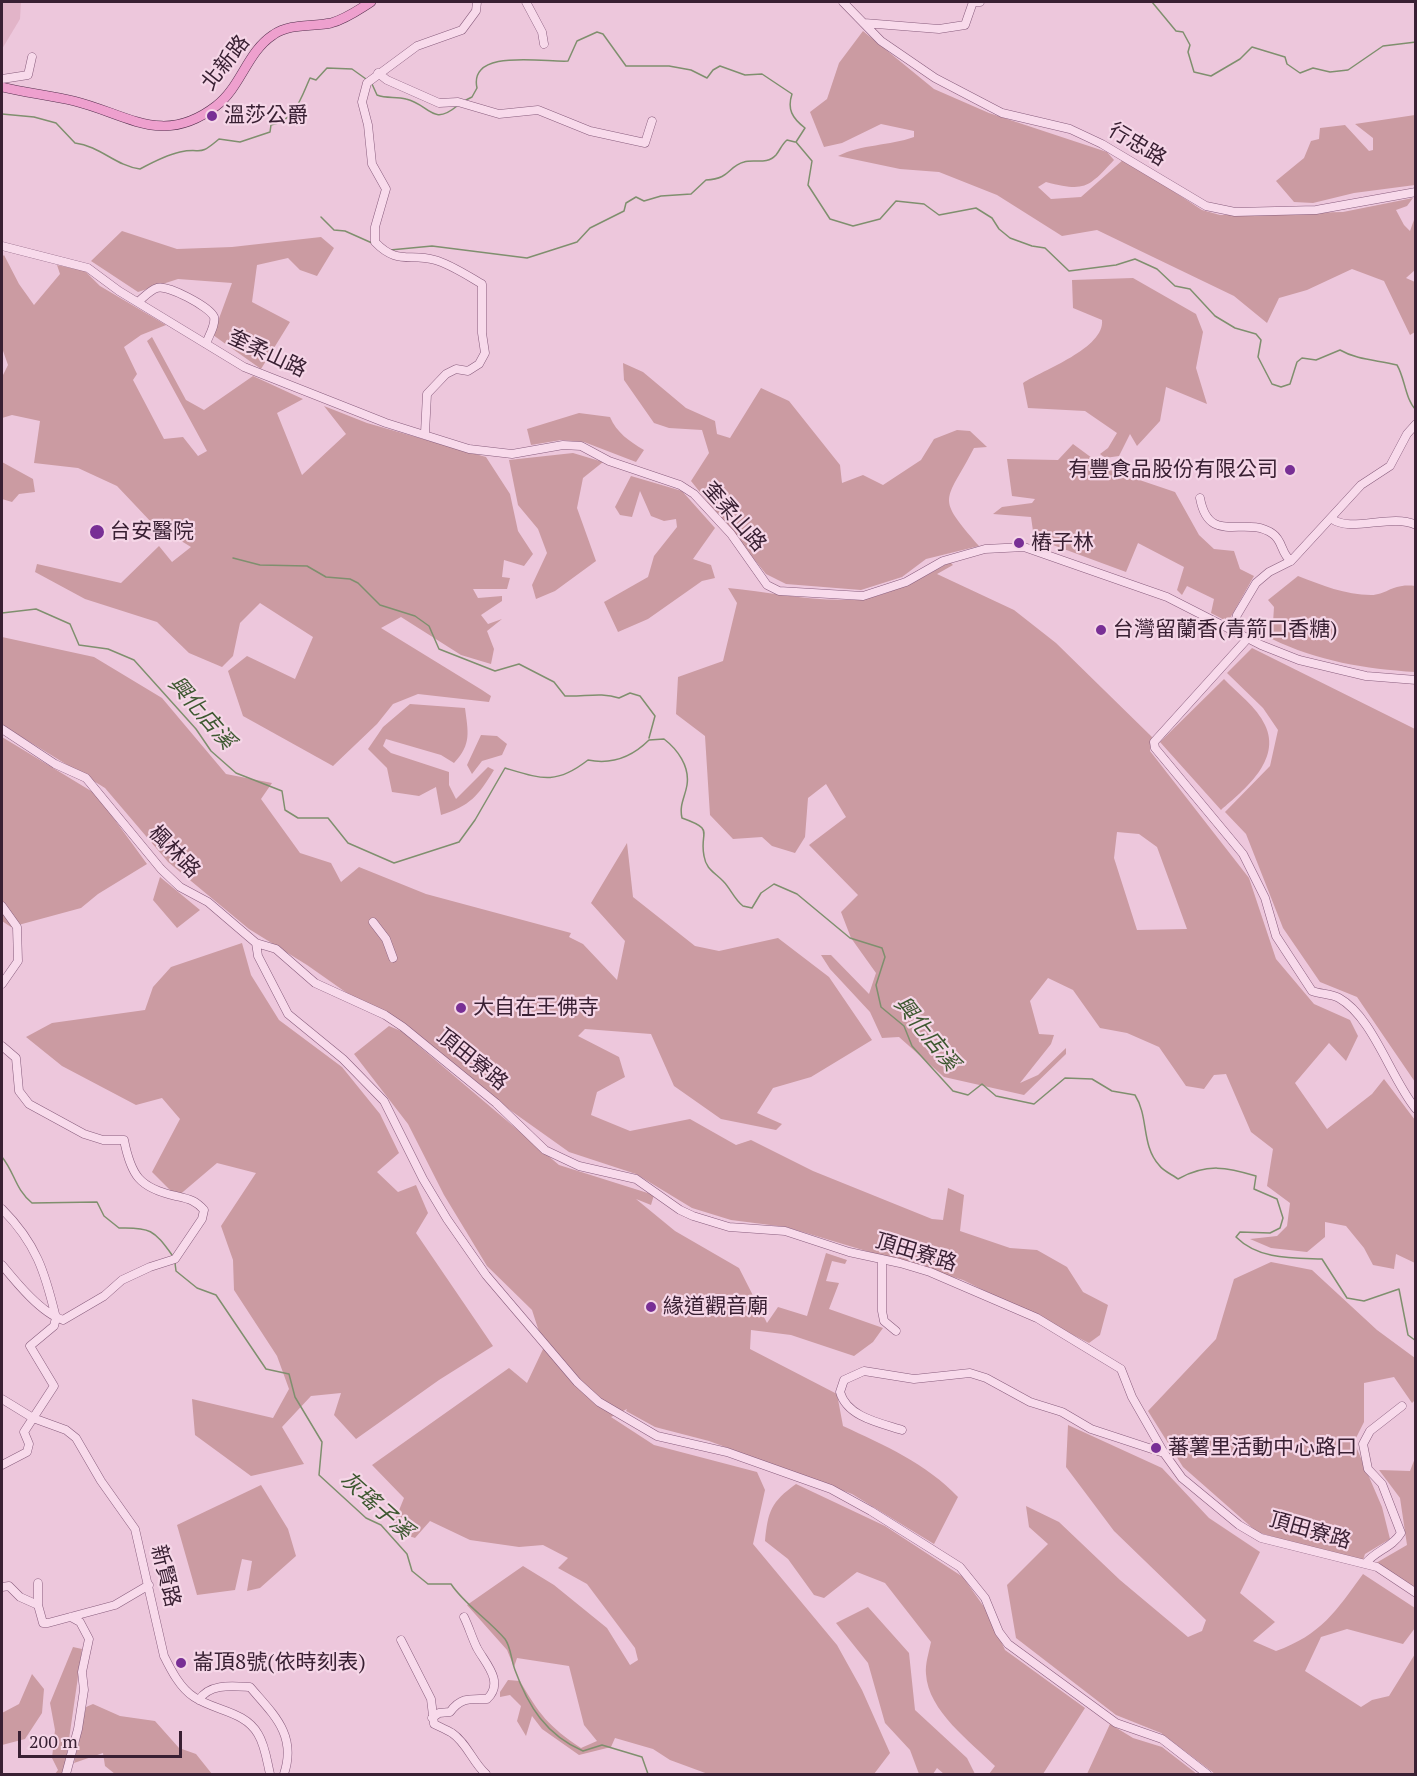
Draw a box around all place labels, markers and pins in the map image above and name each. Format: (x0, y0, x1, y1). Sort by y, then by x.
place label: 溫莎公爵 (224, 103, 308, 129)
marker: 溫莎公爵 (205, 109, 219, 123)
place label: 有豐食品股份有限公司 (1068, 457, 1278, 483)
marker: 有豐食品股份有限公司 (1283, 463, 1297, 477)
place label: 台安醫院 (110, 519, 194, 545)
marker: 台安醫院 (88, 523, 106, 541)
place label: 樁子林 (1031, 530, 1094, 556)
marker: 樁子林 (1012, 536, 1026, 550)
place label: 台灣留蘭香(青箭口香糖) (1113, 617, 1337, 643)
marker: 台灣留蘭香(青箭口香糖) (1094, 623, 1108, 637)
place label: 大自在王佛寺 (473, 995, 599, 1021)
marker: 大自在王佛寺 (454, 1001, 468, 1015)
place label: 緣道觀音廟 (663, 1294, 768, 1320)
marker: 緣道觀音廟 (644, 1300, 658, 1314)
place label: 蕃薯里活動中心路口 (1168, 1435, 1357, 1461)
marker: 蕃薯里活動中心路口 (1149, 1441, 1163, 1455)
place label: 崙頂8號(依時刻表) (193, 1650, 366, 1676)
marker: 崙頂8號(依時刻表) (174, 1656, 188, 1670)

